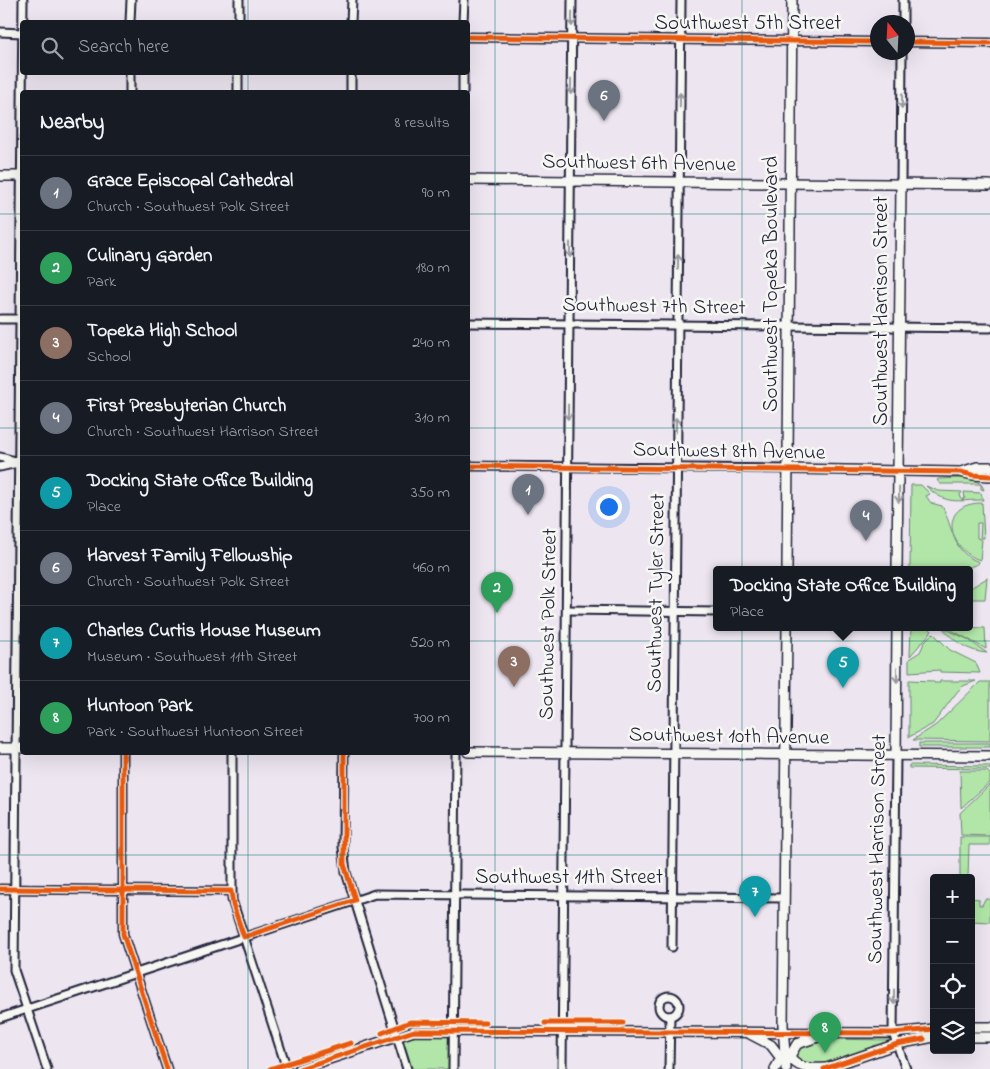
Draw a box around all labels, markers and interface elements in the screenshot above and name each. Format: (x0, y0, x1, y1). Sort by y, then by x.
street label: Southwest 5th Street (655, 9, 841, 39)
one-way arrow (567, 11, 577, 27)
north arrow (870, 15, 915, 60)
search box (20, 20, 470, 75)
icon: search (38, 34, 66, 62)
text: Search here (78, 34, 169, 61)
one-way arrow (566, 79, 576, 95)
pin: 6 (588, 80, 620, 121)
one-way arrow (675, 92, 685, 108)
one-way arrow (897, 92, 907, 109)
text: Nearby (40, 108, 104, 138)
text: 8 results (394, 111, 450, 135)
street label: Southwest 6th Avenue (542, 147, 737, 181)
street label: Southwest Topeka Boulevard (757, 156, 787, 412)
text: Grace Episcopal Cathedral (87, 168, 293, 195)
text: 1 (53, 181, 59, 205)
text: 90 m (422, 181, 450, 205)
text: Church · Southwest Polk Street (87, 195, 290, 219)
street label: Southwest Harrison Street (867, 196, 897, 426)
one-way arrow (565, 242, 575, 258)
text: Culinary Garden (87, 243, 212, 270)
one-way arrow (673, 255, 683, 271)
text: 2 (52, 256, 60, 280)
text: 180 m (416, 256, 450, 280)
text: Park (87, 270, 116, 294)
street label: Southwest 7th Street (562, 290, 746, 324)
text: Topeka High School (87, 318, 237, 345)
text: 3 (53, 331, 59, 355)
text: 240 m (412, 331, 450, 355)
text: School (87, 345, 131, 369)
text: First Presbyterian Church (87, 393, 286, 420)
one-way arrow (563, 404, 573, 420)
text: 4 (53, 406, 59, 430)
text: 310 m (415, 406, 450, 430)
one-way arrow (671, 417, 681, 434)
text: Church · Southwest Harrison Street (87, 420, 319, 444)
street label: Southwest 8th Avenue (632, 435, 826, 469)
text: Docking State Office Building (87, 468, 313, 495)
pin: 1 (512, 474, 544, 515)
text: 5 (51, 481, 61, 505)
text: 350 m (411, 481, 450, 505)
one-way arrow (894, 487, 903, 503)
street label: Southwest Tyler Street (640, 493, 676, 693)
your location (596, 494, 622, 520)
text: Place (87, 495, 121, 519)
pin: 4 (850, 500, 882, 541)
street label: Southwest Polk Street (532, 528, 566, 720)
text: Harvest Family Fellowship (87, 543, 293, 570)
text: 6 (52, 556, 60, 580)
text: 460 m (413, 556, 450, 580)
popup (713, 566, 973, 631)
text: Church · Southwest Polk Street (87, 570, 290, 594)
pin: 2 (481, 572, 513, 613)
text: Docking State Office Building (730, 573, 956, 600)
text: Place (730, 600, 764, 624)
text: Charles Curtis House Museum (87, 618, 321, 645)
text: 7 (53, 631, 59, 655)
text: 520 m (410, 631, 450, 655)
text: Museum · Southwest 11th Street (87, 645, 297, 669)
pin: 3 (498, 646, 530, 687)
pin: 5 (827, 647, 859, 688)
one-way arrow (892, 667, 902, 683)
text: Huntoon Park (87, 693, 193, 720)
text: 8 (53, 706, 59, 730)
text: 700 m (413, 706, 450, 730)
text: Park · Southwest Huntoon Street (87, 720, 304, 744)
street label: Southwest 10th Avenue (629, 720, 830, 754)
street label: Southwest Harrison Street (861, 734, 895, 964)
street label: Southwest 11th Street (475, 863, 663, 893)
map controls (930, 874, 975, 1054)
button: + (930, 874, 975, 919)
pin: 7 (739, 876, 771, 917)
button: − (930, 919, 975, 964)
button: locate (930, 964, 975, 1009)
one-way arrow (889, 988, 899, 1005)
button: layers (930, 1009, 975, 1054)
pin: 8 (809, 1012, 841, 1053)

